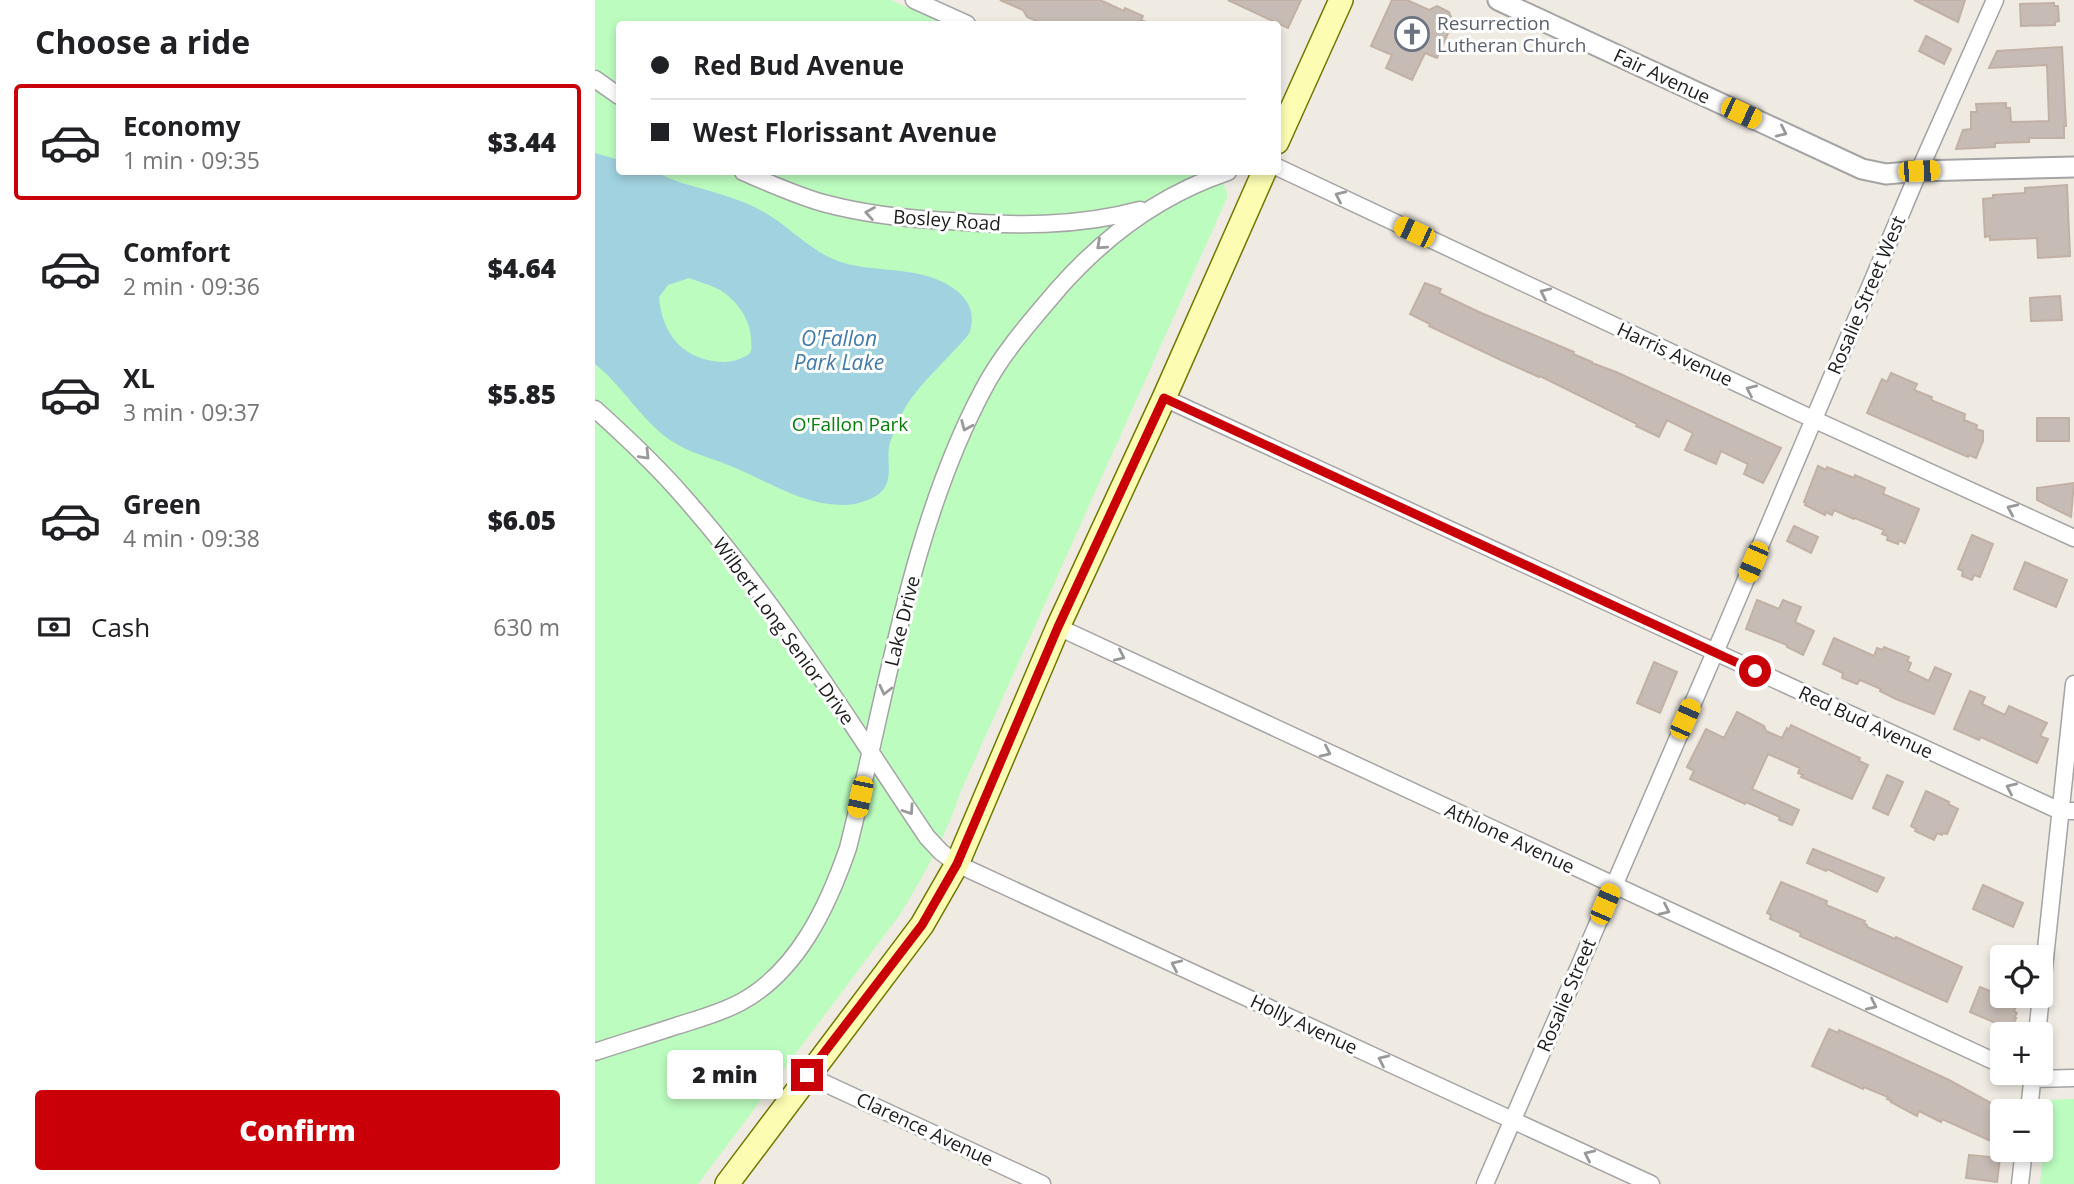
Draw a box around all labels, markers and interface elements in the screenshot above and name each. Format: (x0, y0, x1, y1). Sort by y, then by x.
place label: Resurrection Lutheran Church (1437, 10, 1586, 58)
church icon: Resurrection Lutheran Church (1393, 15, 1431, 53)
text: Choose a ride (35, 20, 250, 63)
street label: Fair Avenue (1609, 42, 1715, 110)
text: Red Bud Avenue (693, 47, 904, 83)
car (1718, 95, 1765, 131)
text: Economy (123, 108, 241, 144)
icon: car (39, 111, 102, 174)
text: West Florissant Avenue (693, 114, 997, 150)
text: $3.44 (488, 124, 556, 160)
one-way arrow (1775, 124, 1787, 138)
text: 1 min · 09:35 (123, 144, 260, 176)
car (1898, 160, 1941, 182)
one-way arrow (1335, 191, 1347, 205)
street label: Bosley Road (892, 203, 1002, 237)
one-way arrow (864, 206, 876, 221)
street label: Rosalie Street West (1821, 211, 1911, 378)
car (1391, 214, 1438, 250)
text: Comfort (123, 234, 230, 270)
icon: car (39, 237, 102, 300)
one-way arrow (1096, 237, 1109, 250)
text: $4.64 (488, 250, 556, 286)
text: 2 min · 09:36 (123, 270, 260, 302)
one-way arrow (1540, 287, 1553, 301)
street label: Harris Avenue (1613, 316, 1737, 392)
water label: O'Fallon Park Lake (794, 324, 884, 376)
text: XL (123, 360, 155, 396)
icon: car (39, 363, 102, 426)
text: $5.85 (488, 376, 556, 412)
one-way arrow (1746, 384, 1758, 398)
text: 3 min · 09:37 (123, 396, 260, 428)
park label: O'Fallon Park (792, 411, 908, 437)
one-way arrow (960, 419, 974, 431)
one-way arrow (637, 447, 649, 460)
text: Green (123, 486, 201, 522)
icon: car (39, 489, 102, 552)
text: $6.05 (488, 502, 556, 538)
one-way arrow (2007, 503, 2019, 517)
text: 4 min · 09:38 (123, 522, 260, 554)
street label: Wilbert Long Senior Drive (707, 532, 861, 730)
car (1736, 539, 1771, 585)
street label: Lake Drive (878, 573, 926, 669)
icon: cash (35, 608, 73, 646)
text: Cash (91, 609, 150, 645)
text: 630 m (493, 611, 560, 643)
one-way arrow (1113, 647, 1125, 661)
route start (1739, 655, 1771, 687)
street label: Red Bud Avenue (1795, 679, 1937, 765)
one-way arrow (879, 684, 893, 696)
car (1667, 696, 1704, 742)
one-way arrow (1319, 744, 1331, 758)
car (846, 774, 875, 820)
one-way arrow (2006, 782, 2018, 796)
street label: Athlone Avenue (1441, 797, 1579, 879)
one-way arrow (901, 802, 913, 815)
car (1588, 881, 1623, 927)
one-way arrow (1658, 902, 1670, 916)
street label: Rosalie Street (1530, 934, 1602, 1056)
map controls (1990, 945, 2053, 1162)
button: locate (1990, 945, 2053, 1008)
one-way arrow (1171, 959, 1183, 973)
street label: Holly Avenue (1246, 988, 1362, 1060)
one-way arrow (1865, 997, 1877, 1011)
button: + (1990, 1022, 2053, 1085)
callout: 2 min (667, 1050, 783, 1100)
one-way arrow (1377, 1054, 1390, 1068)
text: 2 min (692, 1058, 758, 1090)
route end (791, 1059, 823, 1091)
street label: Clarence Avenue (852, 1086, 998, 1172)
button: Confirm (35, 1090, 560, 1170)
button: − (1990, 1099, 2053, 1162)
one-way arrow (1584, 1150, 1596, 1164)

